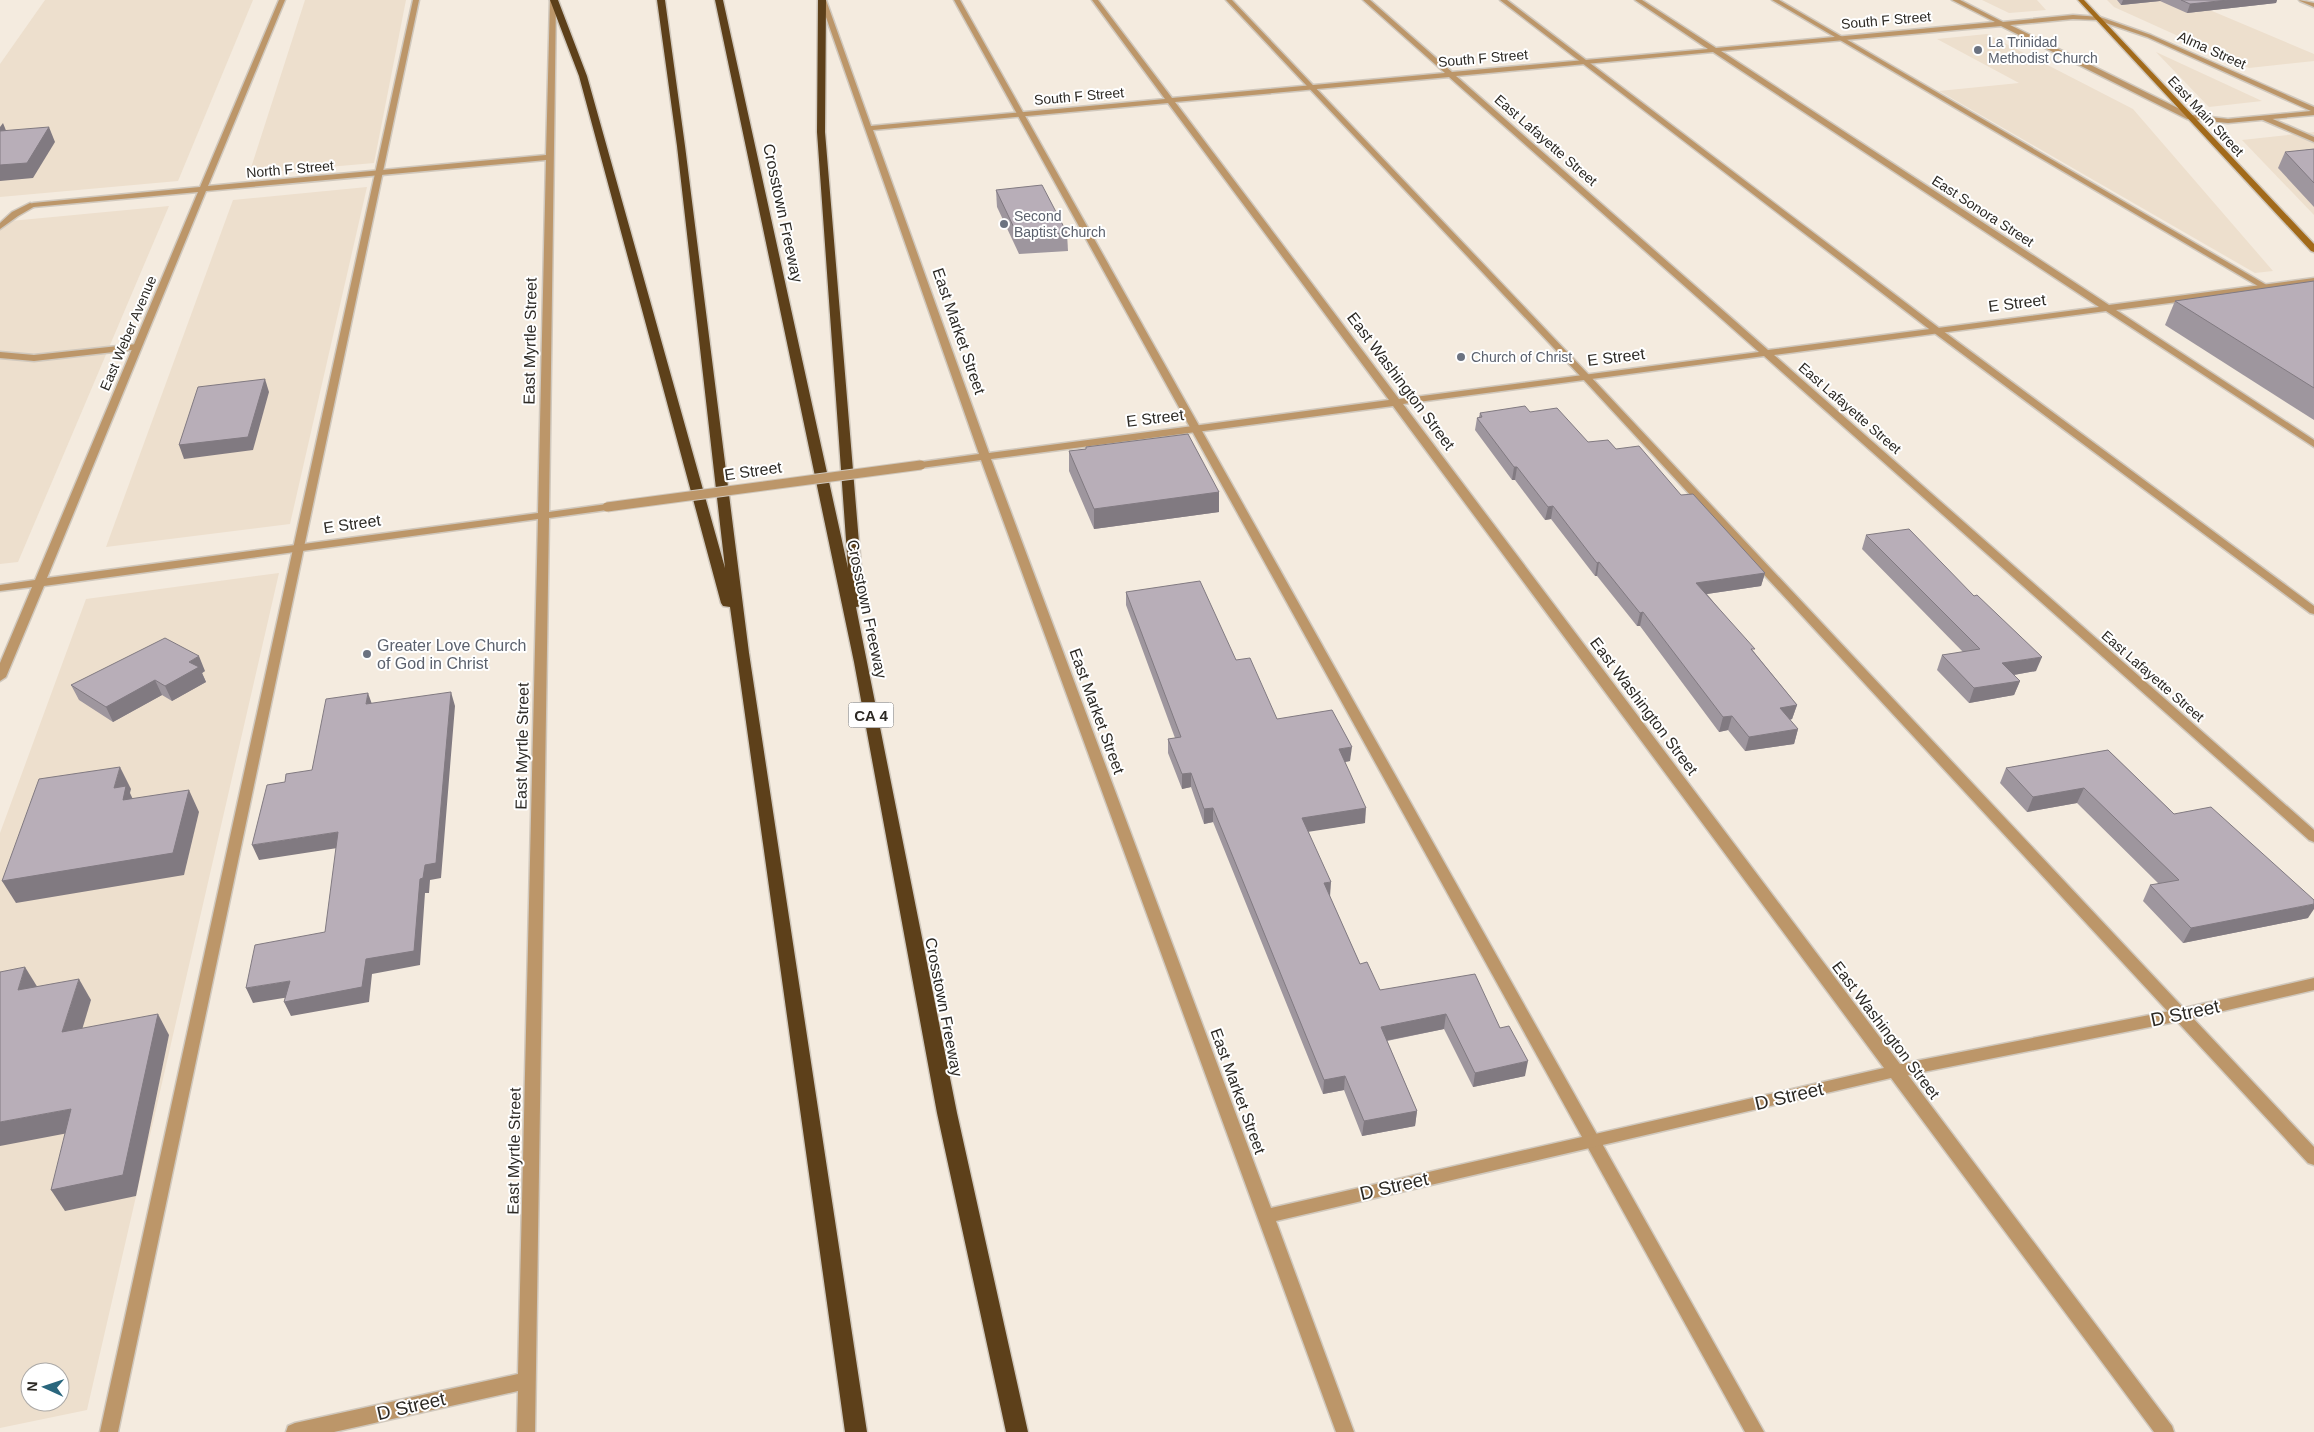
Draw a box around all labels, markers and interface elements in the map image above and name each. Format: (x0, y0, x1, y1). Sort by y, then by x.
street label: South F Street (1840, 8, 1932, 32)
street label: Alma Street (2175, 28, 2249, 72)
place label: La Trinidad Methodist Church (1988, 34, 2098, 66)
marker: La Trinidad Methodist Church (1972, 44, 1984, 56)
street label: South F Street (1437, 46, 1529, 70)
street label: East Main Street (2165, 73, 2247, 159)
street label: South F Street (1033, 84, 1125, 108)
street label: East Lafayette Street (1491, 91, 1601, 189)
street label: Crosstown Freeway (760, 142, 806, 284)
street label: North F Street (246, 157, 335, 181)
street label: East Sonora Street (1929, 172, 2037, 250)
place label: Second Baptist Church (1014, 208, 1106, 240)
marker: Second Baptist Church (998, 218, 1010, 230)
street label: East Market Street (929, 266, 989, 397)
street label: East Weber Avenue (97, 273, 160, 393)
street label: East Myrtle Street (520, 277, 540, 405)
street label: E Street (1987, 291, 2047, 315)
street label: East Washington Street (1344, 309, 1459, 453)
street label: E Street (1586, 345, 1646, 369)
place label: Church of Christ (1471, 349, 1572, 365)
marker: Church of Christ (1455, 351, 1467, 363)
street label: East Lafayette Street (1795, 359, 1905, 457)
street label: E Street (1125, 406, 1185, 430)
street label: E Street (723, 458, 783, 483)
street label: E Street (322, 511, 382, 536)
street label: Crosstown Freeway (844, 538, 890, 680)
street label: East Lafayette Street (2098, 627, 2208, 725)
street label: East Washington Street (1587, 634, 1702, 778)
place label: Greater Love Church of God in Christ (377, 637, 526, 672)
street label: East Market Street (1066, 646, 1128, 777)
marker: Greater Love Church of God in Christ (361, 648, 373, 660)
street label: East Myrtle Street (512, 682, 532, 810)
road number: CA 4 (848, 702, 894, 728)
street label: Crosstown Freeway (922, 936, 966, 1078)
street label: East Washington Street (1829, 958, 1944, 1102)
street label: D Street (2149, 995, 2222, 1031)
street label: East Market Street (1207, 1026, 1269, 1157)
street label: D Street (1753, 1078, 1826, 1114)
street label: East Myrtle Street (504, 1087, 524, 1215)
street label: D Street (1358, 1168, 1431, 1204)
north arrow (20, 1362, 70, 1412)
text: N (24, 1381, 40, 1392)
street label: D Street (375, 1388, 448, 1424)

